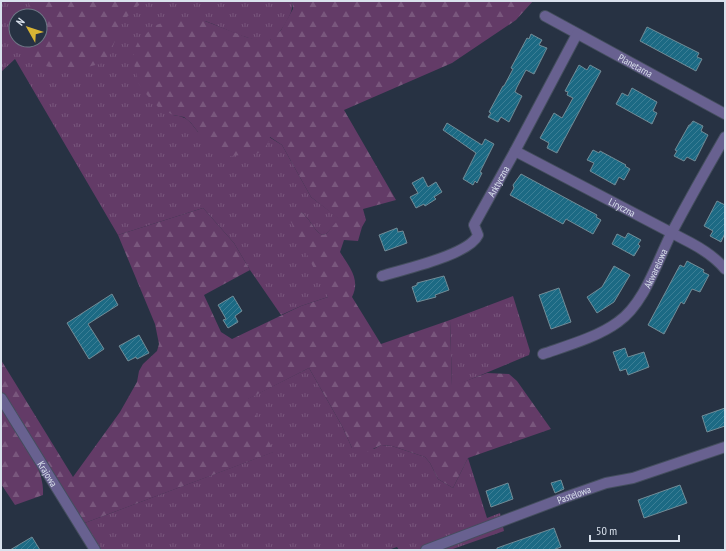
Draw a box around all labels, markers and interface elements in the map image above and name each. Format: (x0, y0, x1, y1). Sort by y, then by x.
north arrow (8, 8, 48, 48)
text: N (13, 15, 28, 28)
street label: Planetarna (616, 51, 655, 80)
street label: Arktyczna (484, 163, 512, 199)
street label: Liryczna (607, 195, 638, 219)
street label: Akwarelowa (640, 246, 670, 290)
street label: Krajowa (35, 458, 61, 489)
street label: Pastelowa (555, 482, 592, 506)
scale bar (590, 517, 679, 543)
text: 50 m (596, 523, 617, 538)

